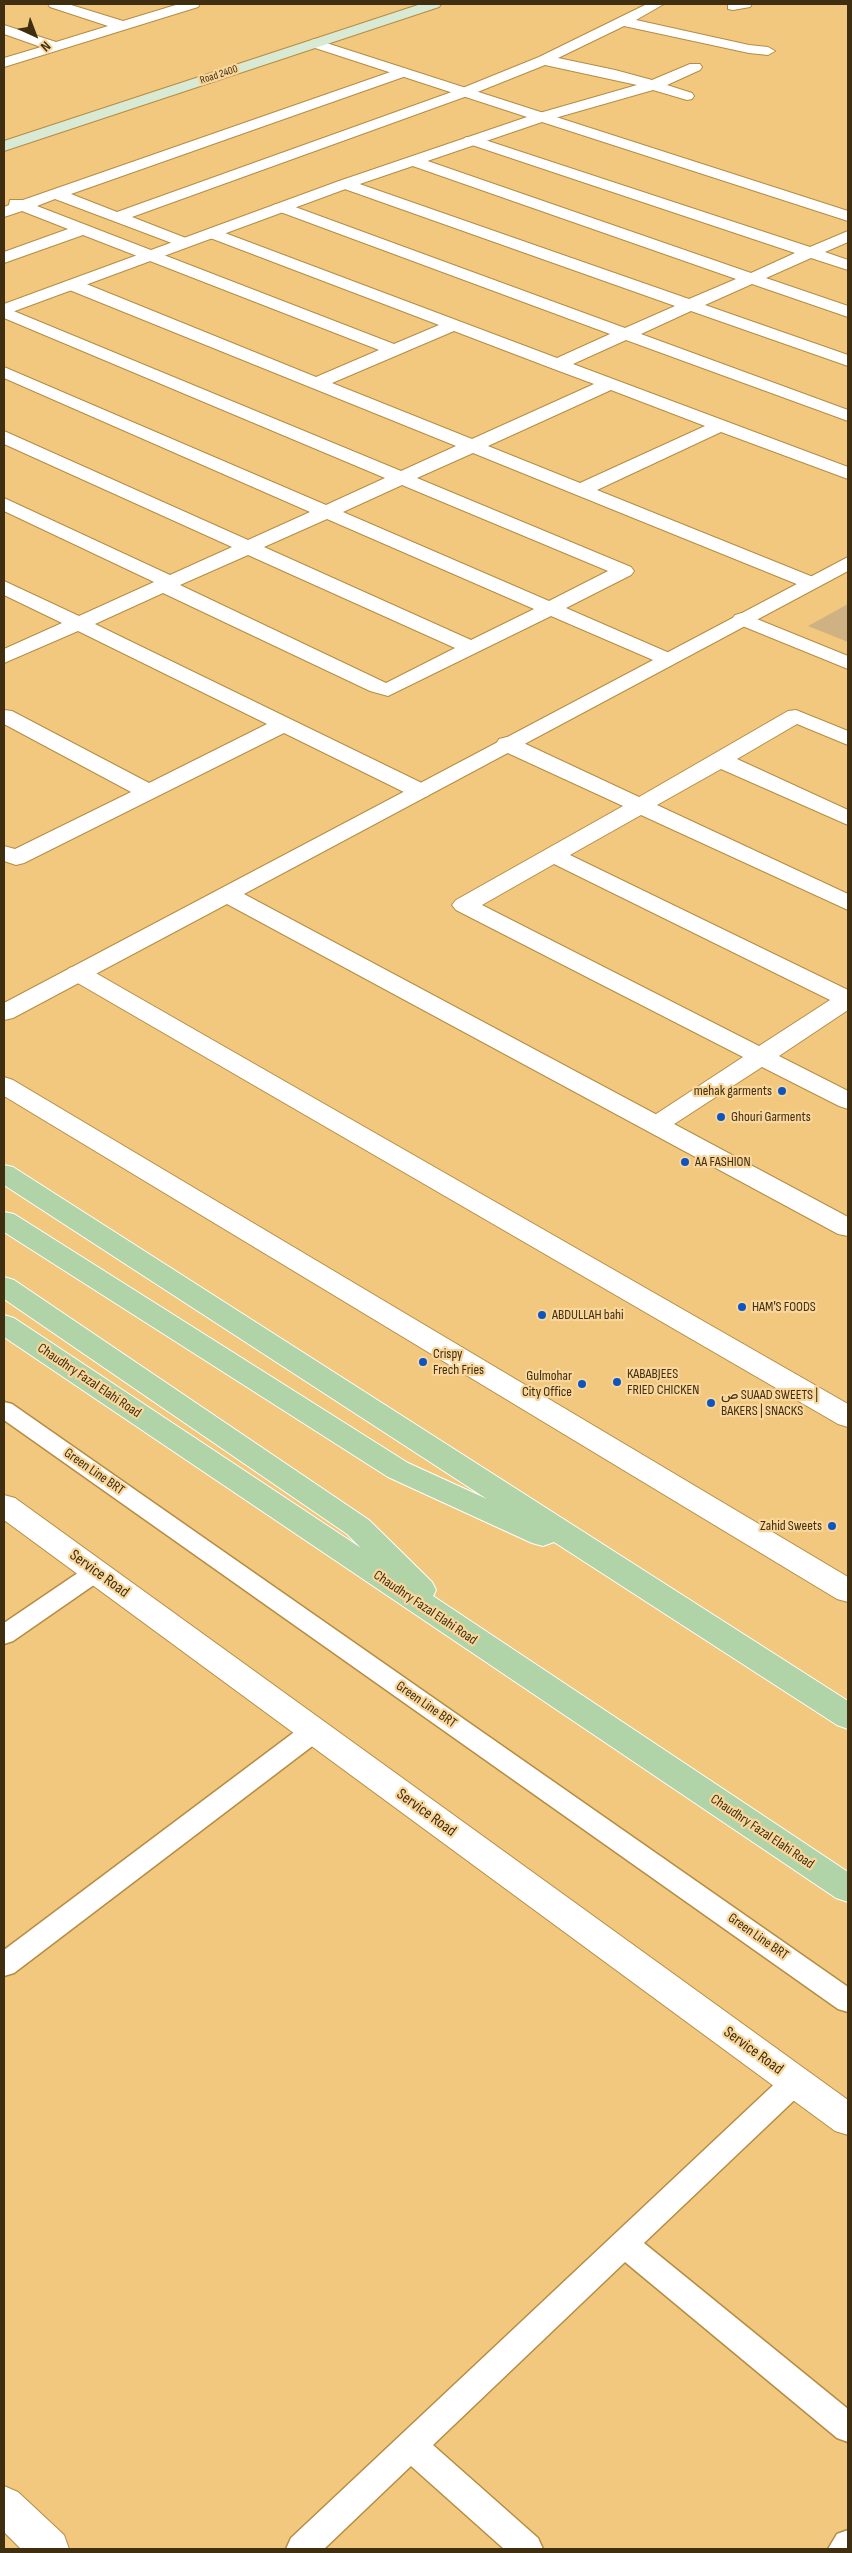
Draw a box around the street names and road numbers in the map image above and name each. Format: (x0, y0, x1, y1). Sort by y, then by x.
street label: Road 2400 (198, 63, 240, 87)
street label: Chaudhry Fazal Elahi Road (34, 1340, 144, 1422)
street label: Green Line BRT (60, 1445, 128, 1499)
street label: Service Road (65, 1546, 133, 1602)
street label: Chaudhry Fazal Elahi Road (370, 1567, 480, 1649)
street label: Green Line BRT (392, 1678, 460, 1732)
street label: Service Road (392, 1785, 460, 1841)
street label: Chaudhry Fazal Elahi Road (707, 1791, 817, 1873)
street label: Green Line BRT (724, 1910, 792, 1964)
street label: Service Road (719, 2023, 787, 2079)

